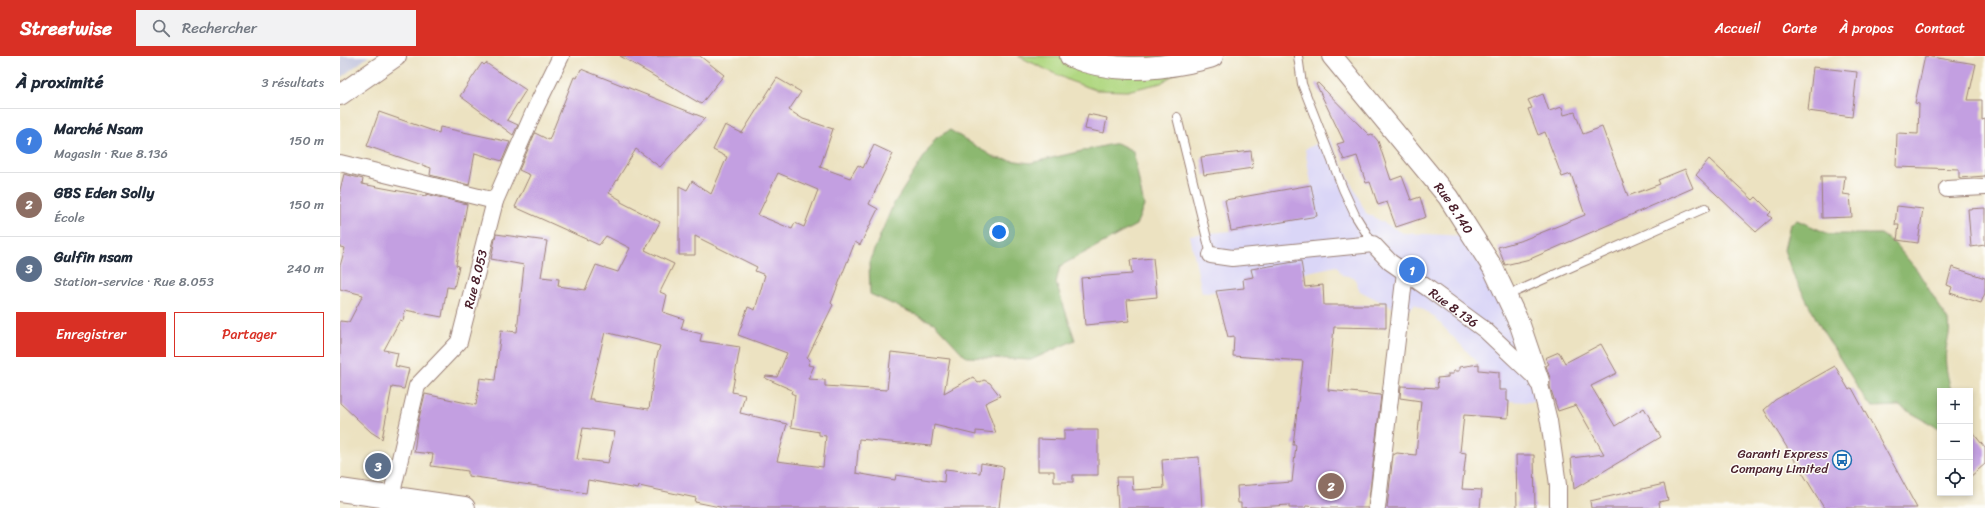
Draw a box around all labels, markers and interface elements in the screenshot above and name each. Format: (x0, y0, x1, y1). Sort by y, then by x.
search box (136, 10, 416, 46)
text: Streetwise (20, 12, 112, 45)
text: Rechercher (182, 15, 257, 41)
text: Accueil (1715, 16, 1761, 41)
text: Carte (1783, 16, 1817, 41)
text: À propos (1839, 16, 1893, 41)
text: Contact (1915, 16, 1965, 41)
icon: search (150, 17, 172, 39)
text: À proximité (16, 67, 103, 97)
text: 3 résultats (262, 71, 324, 94)
text: Marché Nsam (54, 116, 143, 142)
text: 1 (26, 129, 32, 152)
text: 150 m (289, 129, 324, 152)
text: Magasin · Rue 8.136 (54, 142, 168, 165)
street label: Rue 8.140 (1428, 177, 1480, 238)
text: GBS Eden Solly (54, 180, 154, 206)
text: 2 (25, 193, 33, 216)
text: 150 m (289, 193, 324, 216)
text: École (54, 206, 85, 229)
your location (989, 222, 1009, 242)
text: Gulfin nsam (54, 244, 133, 270)
street label: Rue 8.053 (457, 247, 494, 311)
pin: 1 (1399, 255, 1425, 285)
text: 3 (25, 257, 33, 280)
text: 240 m (287, 257, 324, 280)
text: Station-service · Rue 8.053 (54, 270, 214, 293)
street label: Rue 8.136 (1424, 281, 1484, 333)
button: Enregistrer (16, 312, 166, 357)
button: Partager (174, 312, 324, 357)
map controls (1937, 388, 1973, 496)
button: + (1937, 388, 1973, 424)
button: − (1937, 424, 1973, 460)
place label: Garanti Express Company Limited (1731, 442, 1829, 480)
bus stop icon: Garanti Express Company Limited (1831, 449, 1853, 471)
pin: 3 (365, 451, 391, 481)
button: locate (1937, 460, 1973, 496)
pin: 2 (1318, 471, 1344, 501)

